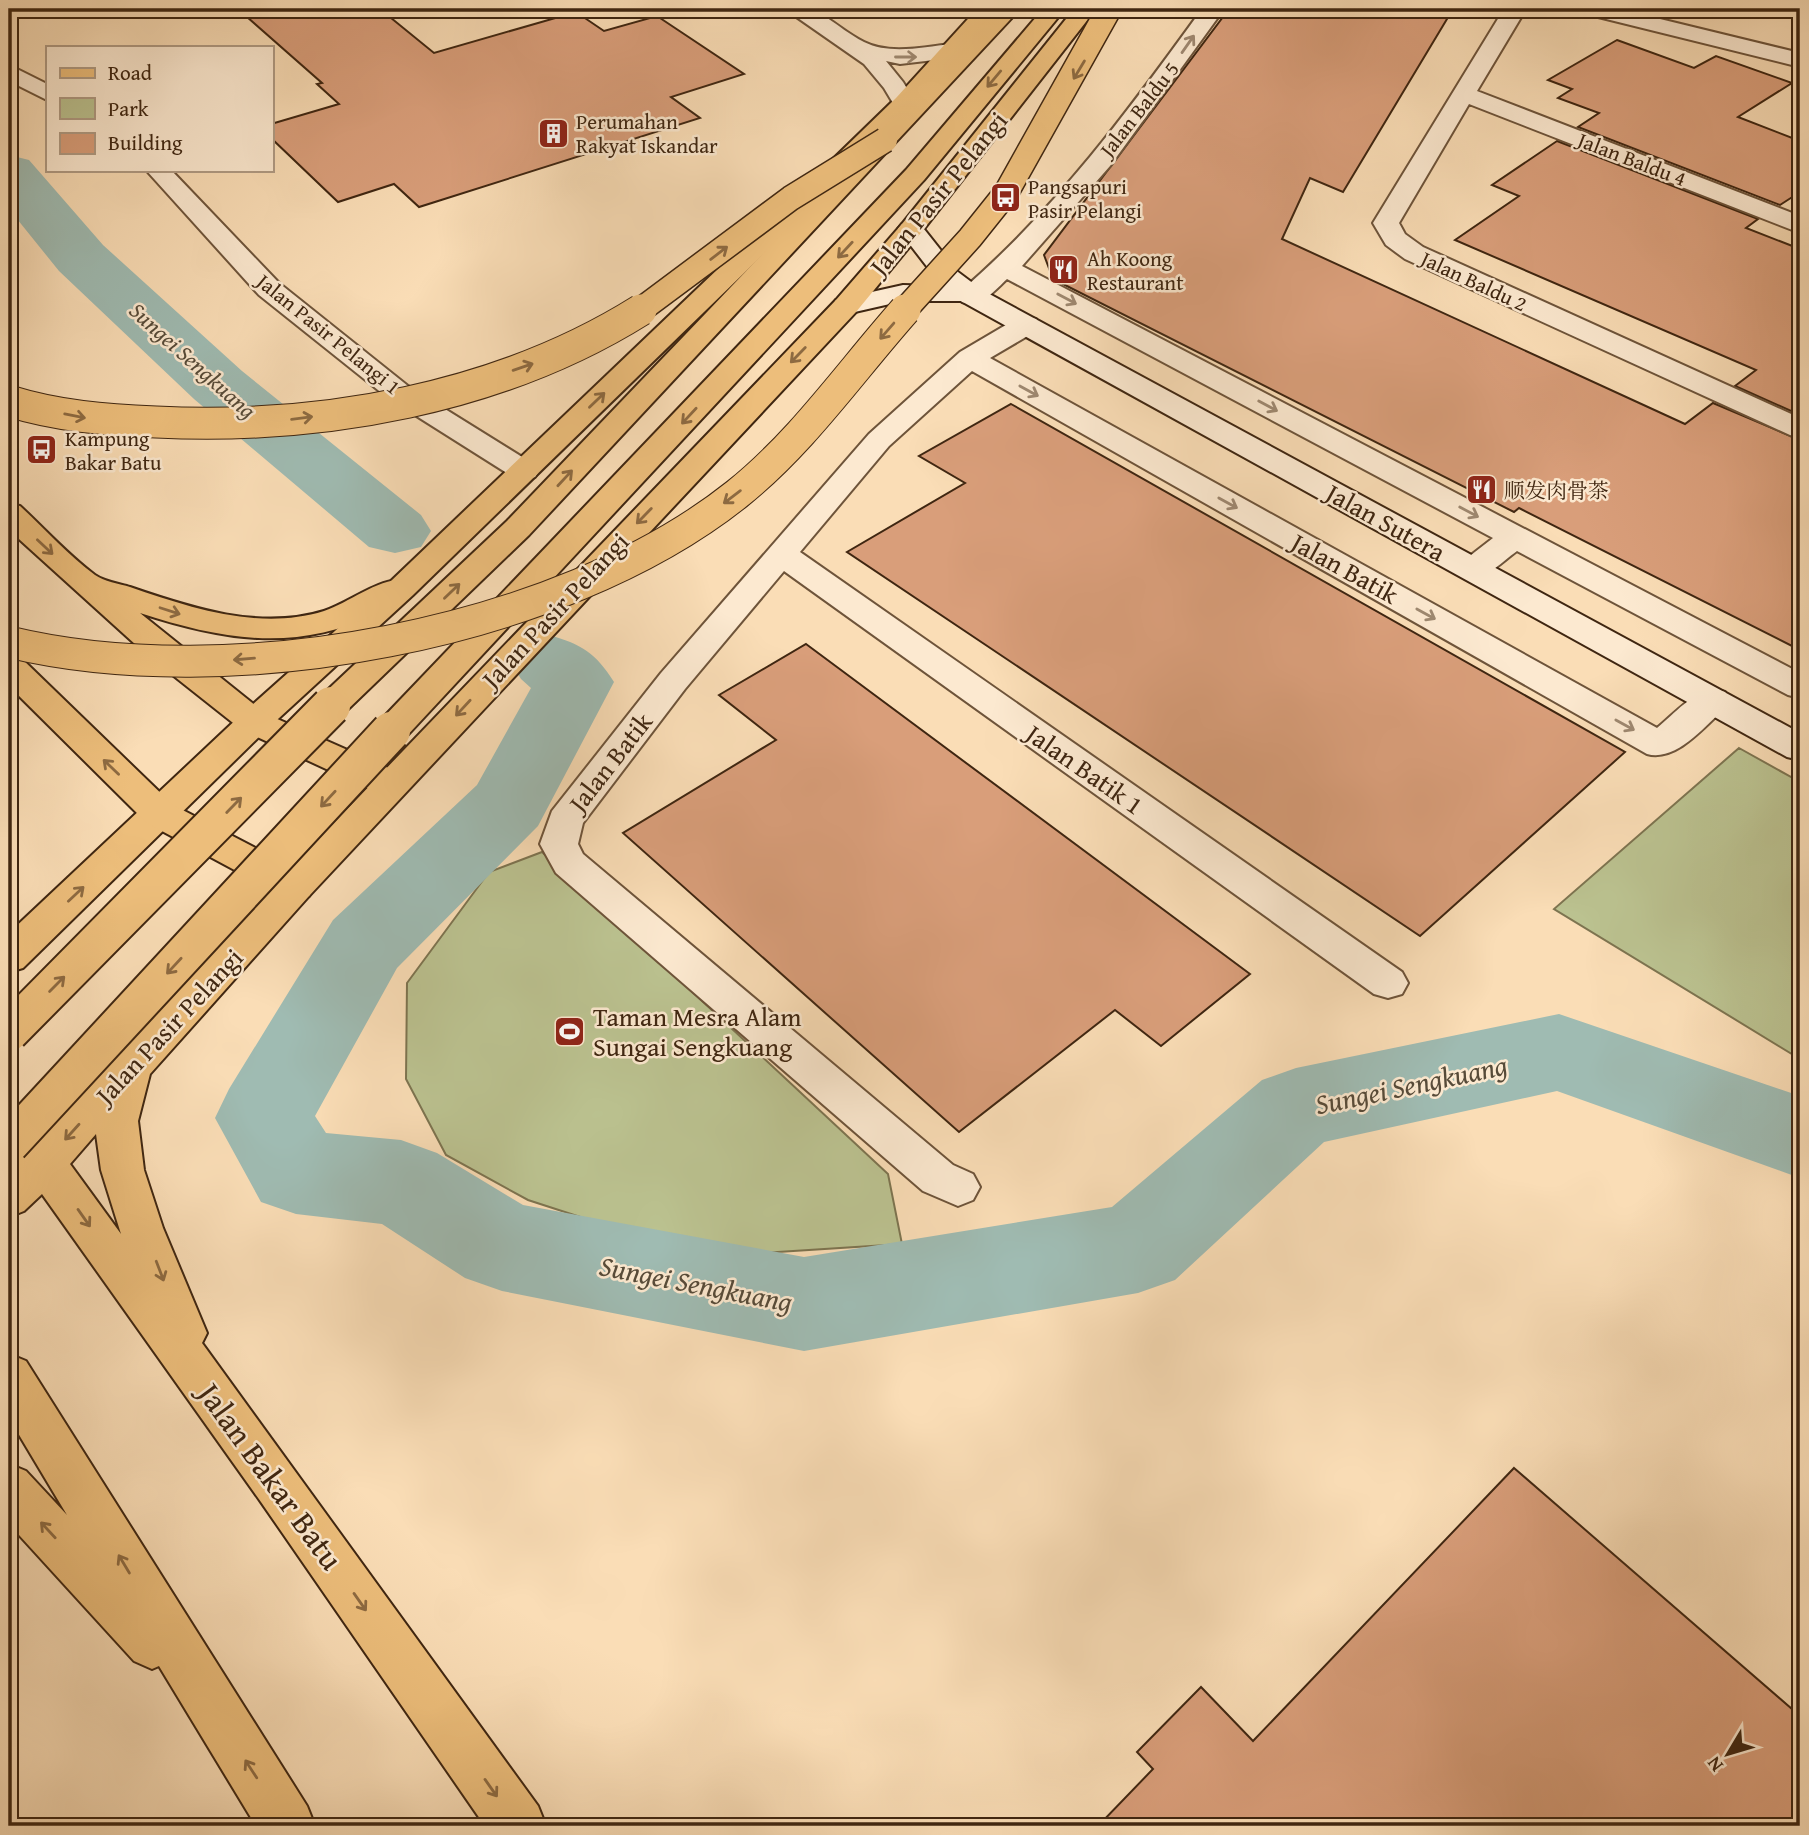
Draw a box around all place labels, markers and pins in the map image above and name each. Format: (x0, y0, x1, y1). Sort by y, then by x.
place label: Perumahan Rakyat Iskandar (576, 106, 718, 161)
building icon: Perumahan Rakyat Iskandar (536, 116, 570, 150)
place label: Pangsapuri Pasir Pelangi (1028, 171, 1142, 226)
bus stop icon: Pangsapuri Pasir Pelangi (988, 181, 1022, 215)
place label: Ah Koong Restaurant (1087, 243, 1184, 298)
restaurant icon: Ah Koong Restaurant (1047, 253, 1081, 287)
place label: Kampung Bakar Batu (65, 423, 162, 478)
bus stop icon: Kampung Bakar Batu (25, 433, 59, 467)
restaurant icon: 顺发肉骨茶 (1464, 473, 1498, 507)
place label: 顺发肉骨茶 (1504, 475, 1609, 506)
place label: Taman Mesra Alam Sungai Sengkuang (593, 997, 802, 1066)
sports icon: Taman Mesra Alam Sungai Sengkuang (553, 1014, 587, 1048)

